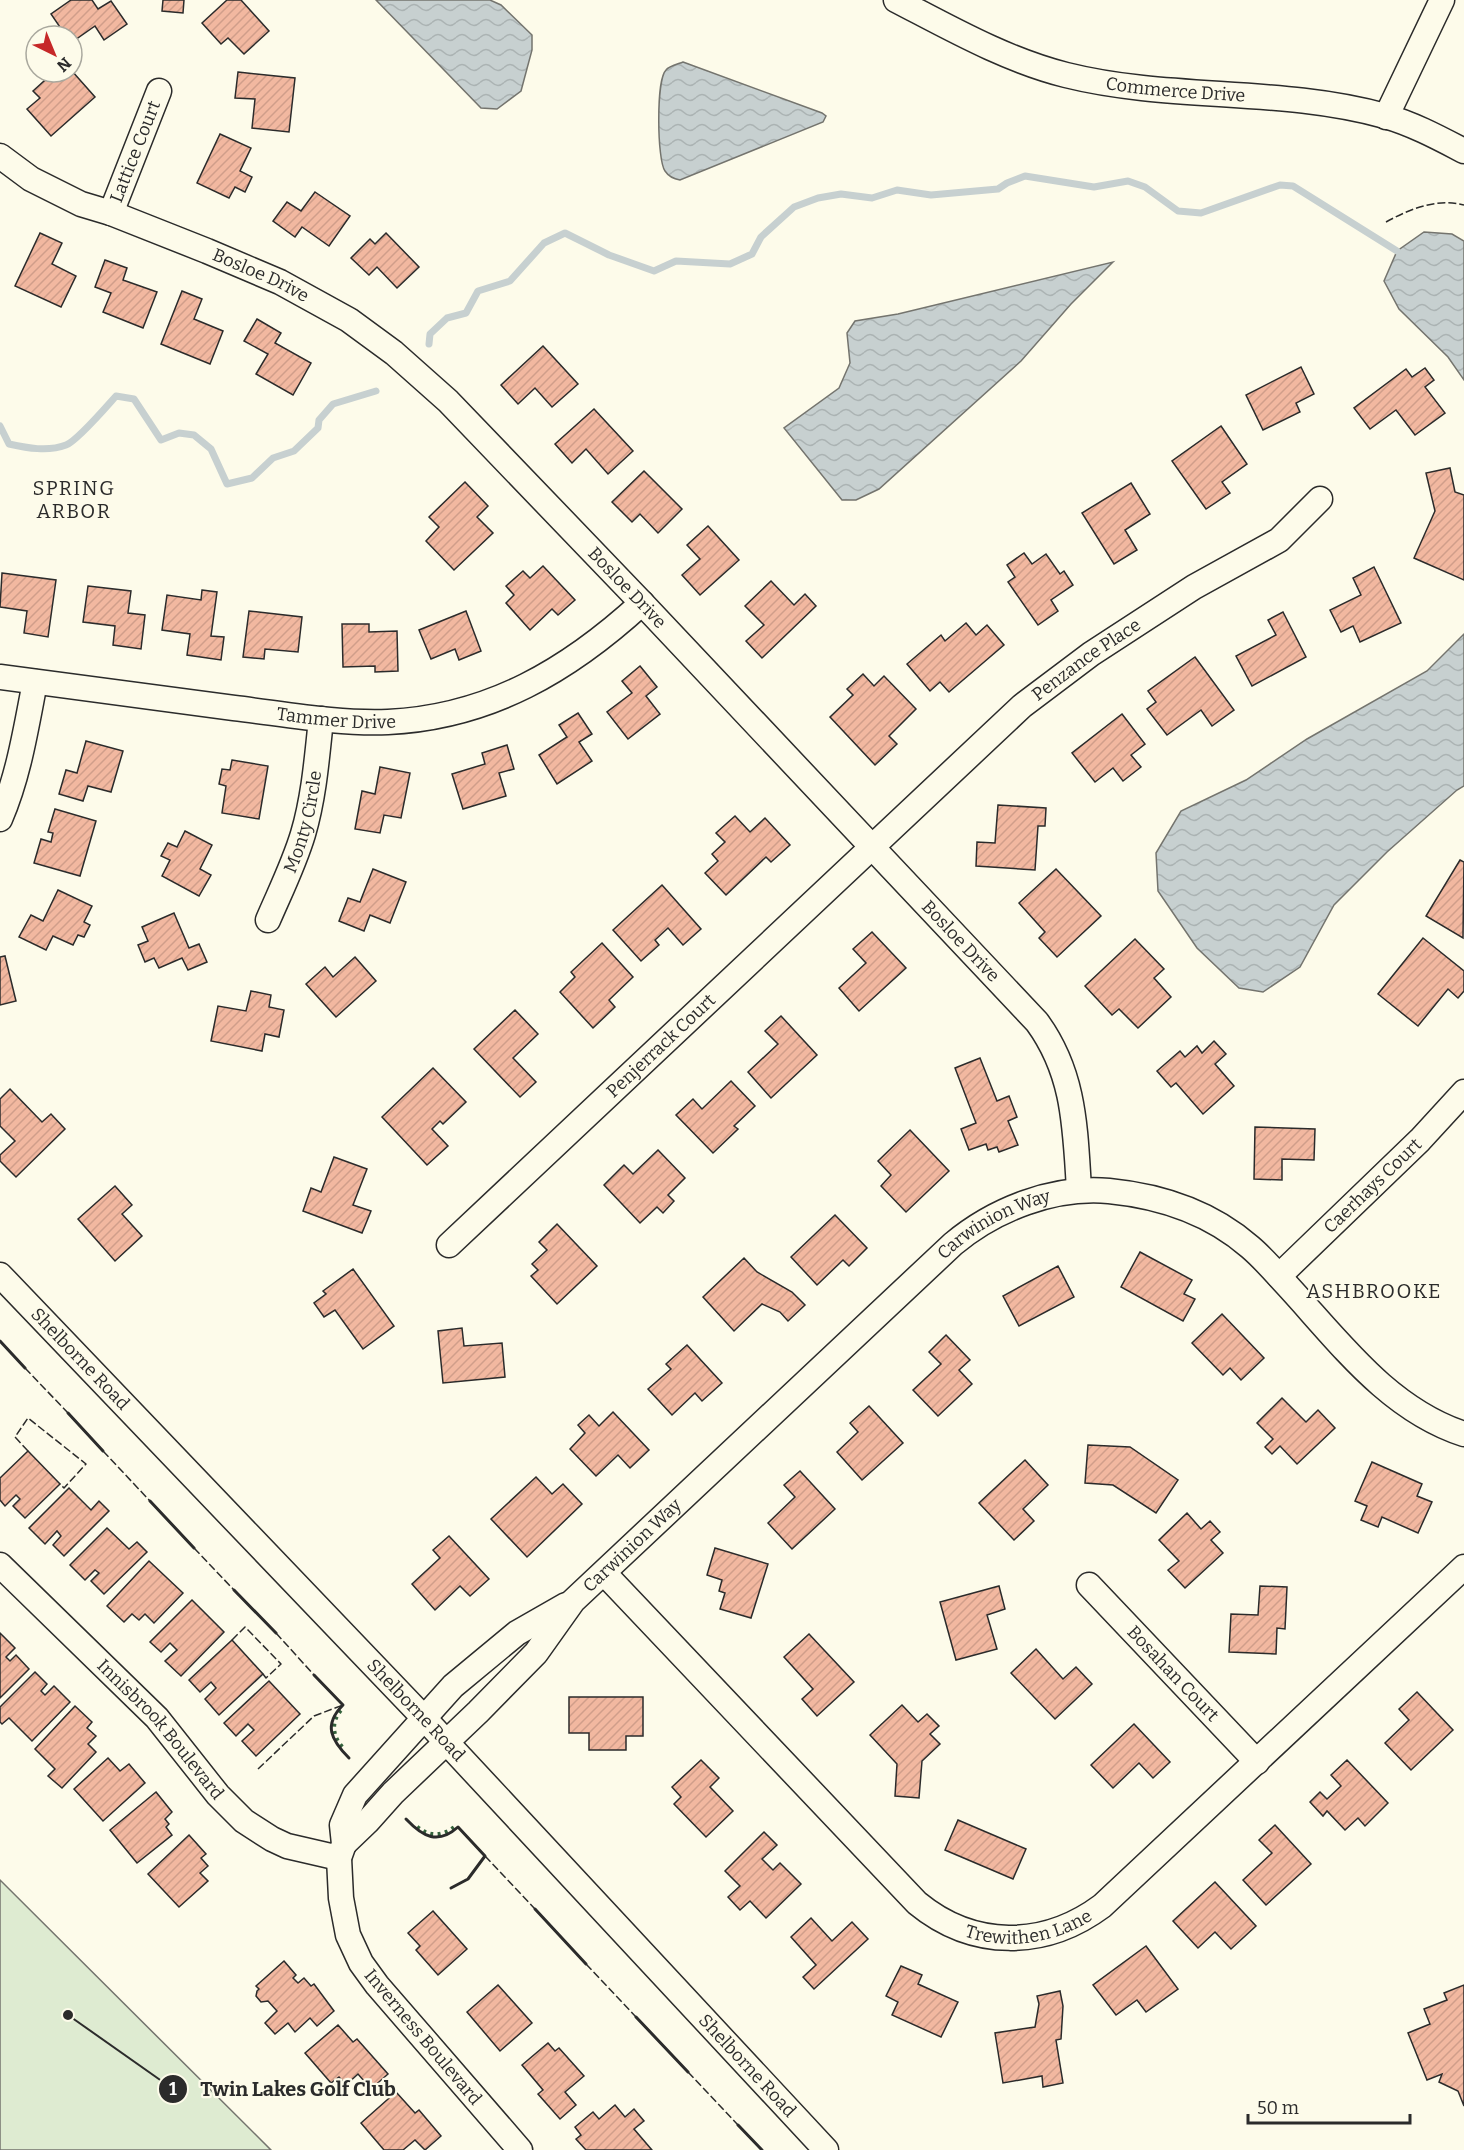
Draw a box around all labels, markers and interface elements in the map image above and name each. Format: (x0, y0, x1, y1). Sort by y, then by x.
north arrow (24, 24, 84, 84)
text: N (53, 53, 75, 76)
street label: Commerce Drive (1104, 72, 1246, 107)
street label: Lattice Court (105, 97, 165, 206)
street label: Bosloe Drive (209, 244, 313, 307)
district label: SPRING ARBOR (33, 476, 115, 523)
street label: Bosloe Drive (583, 543, 671, 633)
street label: Penzance Place (1028, 614, 1145, 706)
street label: Tammer Drive (275, 703, 397, 733)
street label: Monty Circle (279, 769, 326, 876)
street label: Bosloe Drive (917, 896, 1004, 986)
street label: Penjerrack Court (602, 989, 720, 1102)
street label: Caerhays Court (1319, 1133, 1426, 1238)
street label: Carwinion Way (933, 1185, 1053, 1264)
district label: ASHBROOKE (1306, 1279, 1442, 1303)
street label: Shelborne Road (26, 1303, 134, 1415)
street label: Carwinion Way (578, 1494, 686, 1597)
street label: Bosahan Court (1123, 1621, 1224, 1726)
street label: Shelborne Road (362, 1654, 470, 1766)
street label: Innisbrook Boulevard (92, 1655, 229, 1804)
street label: Trewithen Lane (962, 1905, 1096, 1949)
street label: Inverness Boulevard (360, 1965, 487, 2110)
street label: Shelborne Road (694, 2009, 801, 2122)
callout: Twin Lakes Golf Club (158, 2070, 408, 2108)
text: Twin Lakes Golf Club (200, 2077, 396, 2101)
text: 1 (169, 2078, 177, 2100)
scale bar (1248, 2087, 1410, 2125)
text: 50 m (1257, 2097, 1299, 2119)

